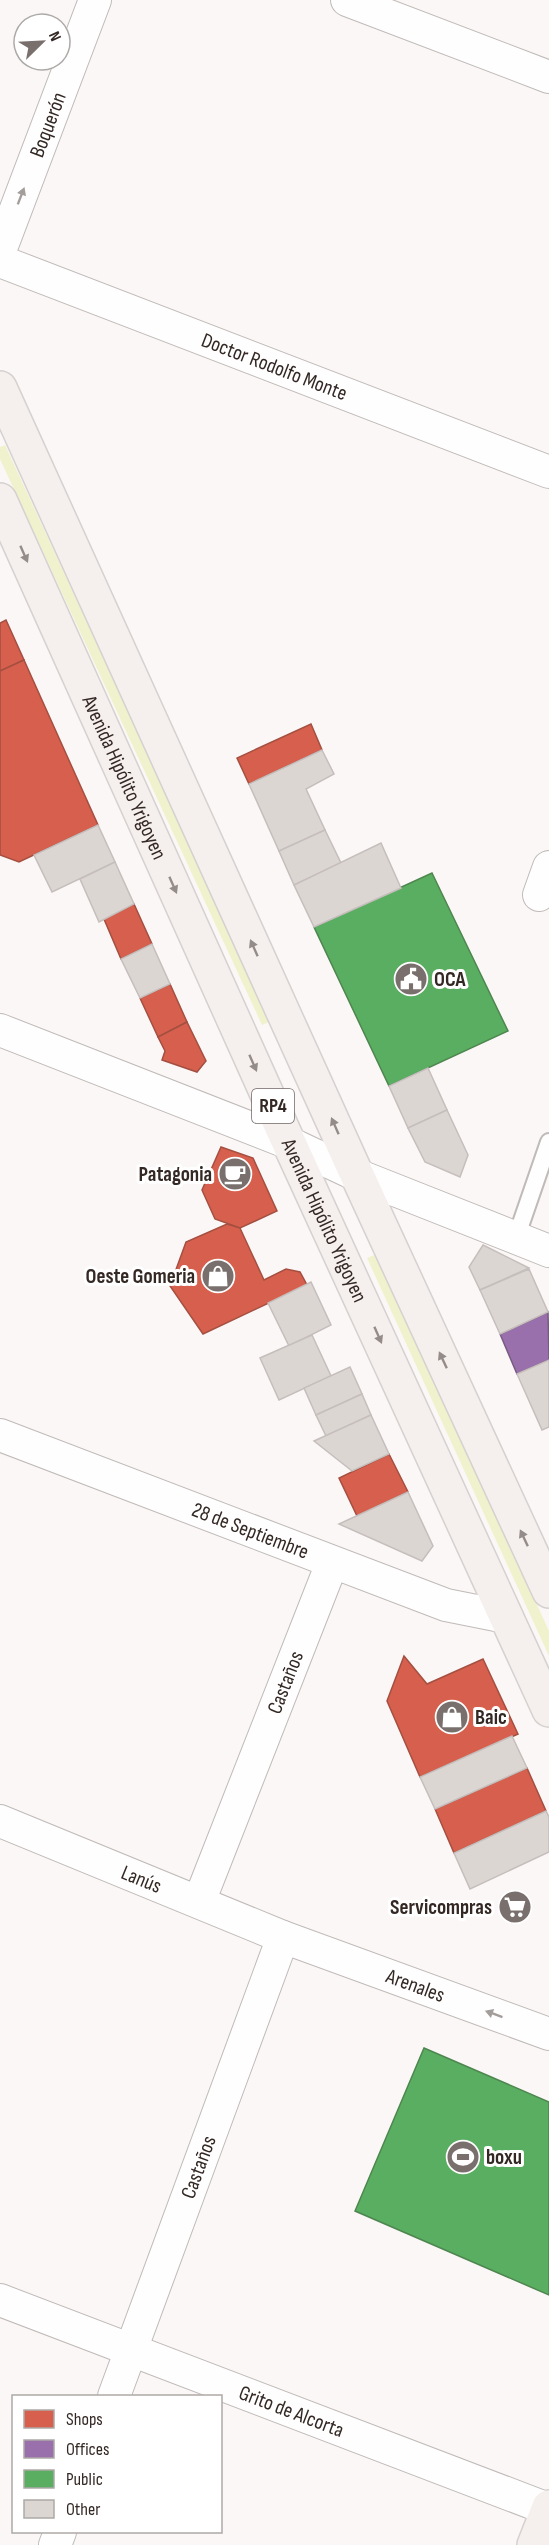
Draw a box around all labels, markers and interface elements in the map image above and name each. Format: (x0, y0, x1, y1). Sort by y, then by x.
north arrow (12, 12, 72, 72)
text: N (44, 29, 65, 44)
street label: Boquerón (24, 89, 71, 161)
one-way arrow (16, 187, 26, 205)
street label: Doctor Rodolfo Monte (198, 327, 351, 406)
one-way arrow (19, 545, 29, 563)
street label: Avenida Hipólito Yrigoyen (77, 691, 172, 863)
one-way arrow (168, 876, 178, 894)
one-way arrow (250, 940, 259, 957)
public building icon: OCA (393, 961, 429, 997)
place label: OCA (434, 967, 467, 992)
one-way arrow (248, 1054, 258, 1072)
road number: RP4 (252, 1089, 294, 1123)
one-way arrow (330, 1117, 339, 1135)
street label: Avenida Hipólito Yrigoyen (276, 1134, 373, 1306)
cafe icon: Patagonia (217, 1156, 253, 1192)
place label: Patagonia (139, 1162, 212, 1187)
shop icon: Oeste Gomeria (200, 1258, 236, 1294)
place label: Oeste Gomeria (86, 1264, 195, 1289)
one-way arrow (374, 1327, 383, 1344)
one-way arrow (438, 1352, 447, 1369)
street label: 28 de Septiembre (188, 1497, 312, 1564)
one-way arrow (520, 1529, 529, 1546)
street label: Castaños (262, 1647, 309, 1717)
shop icon: Baic (434, 1699, 470, 1735)
place label: Baic (475, 1705, 507, 1730)
street label: Lanús (118, 1860, 165, 1898)
supermarket icon: Servicompras (497, 1889, 533, 1925)
place label: Servicompras (390, 1895, 492, 1920)
street label: Arenales (382, 1963, 448, 2007)
one-way arrow (485, 2009, 503, 2018)
street label: Castaños (175, 2132, 221, 2202)
sports icon: boxu (445, 2139, 481, 2175)
place label: boxu (486, 2145, 522, 2170)
street label: Grito de Alcorta (236, 2380, 347, 2443)
legend (12, 2395, 222, 2533)
text: Shops (66, 2409, 103, 2430)
text: Offices (66, 2439, 109, 2460)
text: Public (66, 2469, 103, 2490)
text: Other (66, 2499, 100, 2520)

